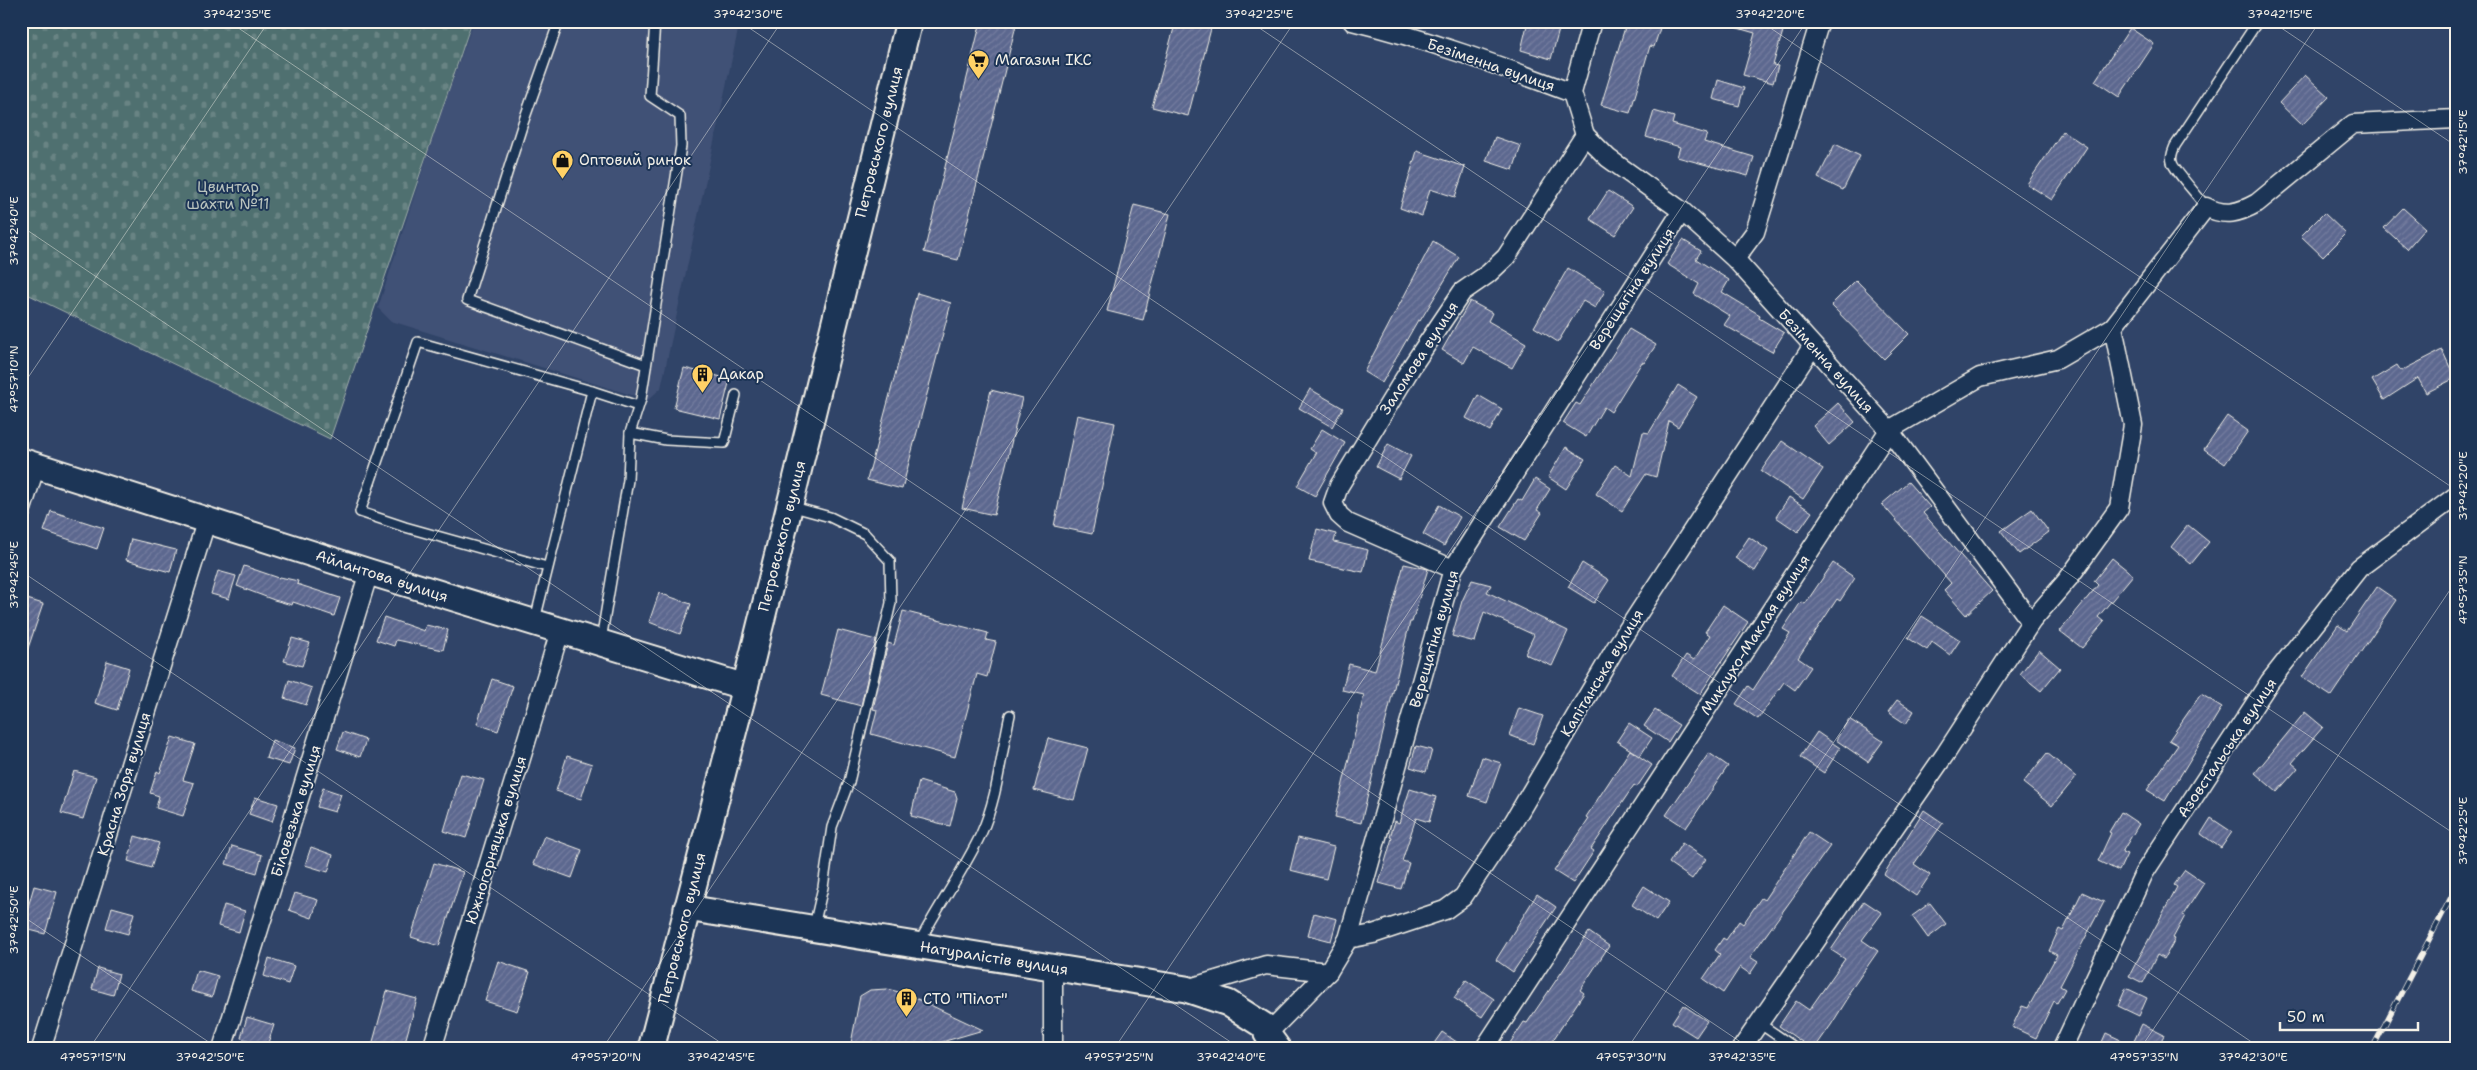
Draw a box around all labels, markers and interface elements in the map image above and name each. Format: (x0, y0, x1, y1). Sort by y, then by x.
text: 37°42'35"E (203, 6, 271, 22)
text: 37°42'30"E (713, 6, 783, 22)
text: 37°42'25"E (1225, 6, 1293, 22)
text: 37°42'20"E (1735, 6, 1805, 22)
text: 37°42'15"E (2247, 6, 2313, 22)
street label: Безіменна вулиця (1424, 34, 1558, 96)
supermarket icon: Магазин ІКС (967, 48, 991, 79)
place label: Магазин ІКС (995, 50, 1092, 70)
street label: Петровського вулиця (851, 64, 907, 220)
text: 37°42'15"E (2455, 109, 2471, 175)
shop icon: Оптовий ринок (551, 148, 575, 179)
place label: Оптовий ринок (579, 150, 691, 170)
park label: Цвинтар шахти №11 (186, 177, 270, 214)
text: 37°42'40"E (6, 196, 22, 266)
street label: Верещагіна вулиця (1585, 224, 1679, 354)
street label: Заломова вулиця (1375, 298, 1463, 418)
street label: Безіменна вулиця (1774, 305, 1878, 417)
text: 47°57'10"N (6, 345, 22, 413)
building icon: Дакар (690, 362, 714, 393)
place label: Дакар (718, 364, 764, 384)
text: 37°42'20"E (2455, 451, 2471, 521)
street label: Петровського вулиця (754, 458, 810, 614)
text: 37°42'45"E (6, 541, 22, 609)
street label: Айлантова вулиця (313, 545, 451, 607)
street label: Миклухо-Маклая вулиця (1696, 551, 1814, 719)
text: 47°57'35"N (2455, 555, 2471, 625)
street label: Верещагіна вулиця (1405, 568, 1463, 710)
street label: Капітанська вулиця (1556, 605, 1648, 741)
street label: Азовстальська вулиця (2173, 674, 2281, 822)
street label: Красна Зоря вулиця (93, 710, 155, 858)
street label: Біловезька вулиця (266, 743, 326, 879)
street label: Южногорняцька вулиця (461, 753, 531, 927)
text: 37°42'25"E (2455, 797, 2471, 865)
street label: Петровського вулиця (654, 850, 710, 1006)
text: 37°42'50"E (6, 886, 22, 954)
street label: Натуралістів вулиця (918, 936, 1070, 980)
building icon: СТО "Пілот" (895, 987, 919, 1018)
place label: СТО "Пілот" (923, 989, 1008, 1009)
scale bar (2280, 1000, 2417, 1032)
text: 50 m (2287, 1007, 2325, 1027)
text: 47°57'15"N (60, 1049, 126, 1065)
text: 37°42'50"E (176, 1049, 244, 1065)
text: 47°57'20"N (571, 1049, 641, 1065)
text: 37°42'45"E (687, 1049, 755, 1065)
text: 47°57'25"N (1084, 1049, 1154, 1065)
text: 37°42'40"E (1196, 1049, 1266, 1065)
text: 47°57'30"N (1596, 1049, 1666, 1065)
text: 37°42'35"E (1708, 1049, 1776, 1065)
text: 47°57'35"N (2109, 1049, 2179, 1065)
text: 37°42'30"E (2218, 1049, 2288, 1065)

